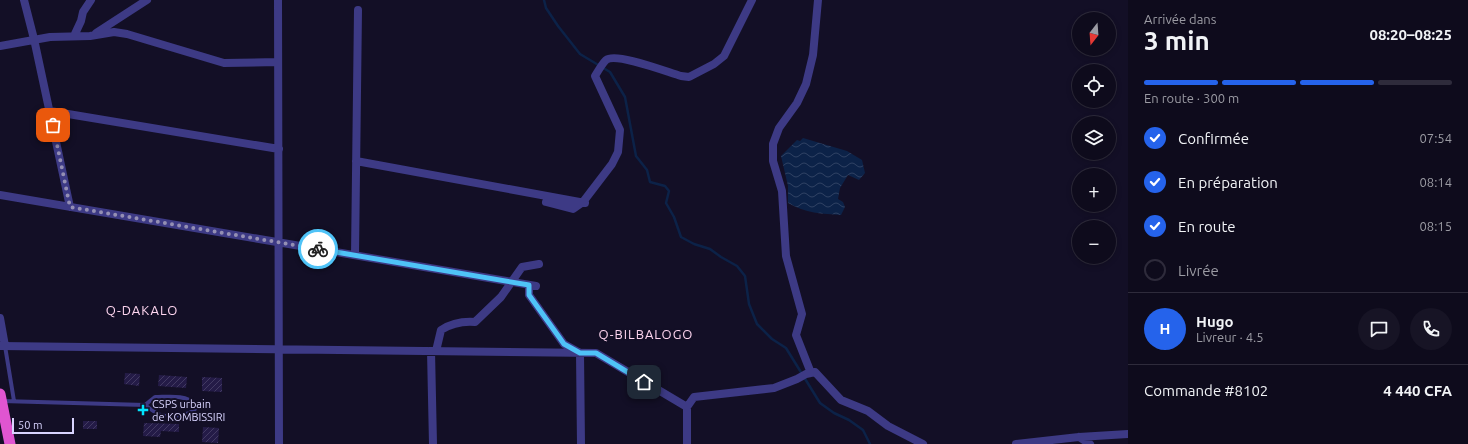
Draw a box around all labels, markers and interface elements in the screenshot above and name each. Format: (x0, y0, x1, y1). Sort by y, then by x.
north arrow (1072, 12, 1116, 56)
map controls (1072, 12, 1116, 264)
text: Arrivée dans (1144, 12, 1216, 26)
text: 3 min (1144, 26, 1210, 55)
text: 08:20–08:25 (1369, 26, 1452, 43)
button: locate (1072, 64, 1116, 108)
text: En route · 300 m (1144, 91, 1239, 105)
pin (36, 108, 70, 142)
icon: bag (42, 114, 64, 136)
button: layers (1072, 116, 1116, 160)
icon: check (1144, 127, 1166, 149)
text: Confirmée (1178, 130, 1249, 147)
text: 07:54 (1419, 131, 1452, 145)
button: + (1072, 168, 1116, 212)
icon: check (1144, 171, 1166, 193)
text: En préparation (1178, 174, 1278, 191)
text: 08:14 (1419, 175, 1452, 189)
icon: check (1144, 215, 1166, 237)
text: En route (1178, 218, 1236, 235)
text: 08:15 (1419, 219, 1452, 233)
button: − (1072, 220, 1116, 264)
courier (298, 229, 338, 269)
icon: bike (307, 238, 329, 260)
text: Livrée (1178, 262, 1219, 279)
district label: Q-DAKALO (106, 303, 178, 318)
button: chat (1358, 308, 1400, 350)
button: phone (1410, 308, 1452, 350)
text: Hugo (1196, 313, 1234, 330)
text: H (1160, 320, 1170, 337)
district label: Q-BILBALOGO (599, 327, 693, 342)
text: Livreur · 4.5 (1196, 330, 1264, 344)
pin (627, 365, 661, 399)
icon: home (633, 371, 655, 393)
text: Commande #8102 (1144, 382, 1268, 399)
text: 4 440 CFA (1383, 382, 1452, 399)
place label: CSPS urbain de KOMBISSIRI (152, 398, 225, 423)
marker: CSPS urbain de KOMBISSIRI (137, 404, 149, 416)
scale bar (12, 416, 74, 435)
text: 50 m (18, 419, 42, 431)

